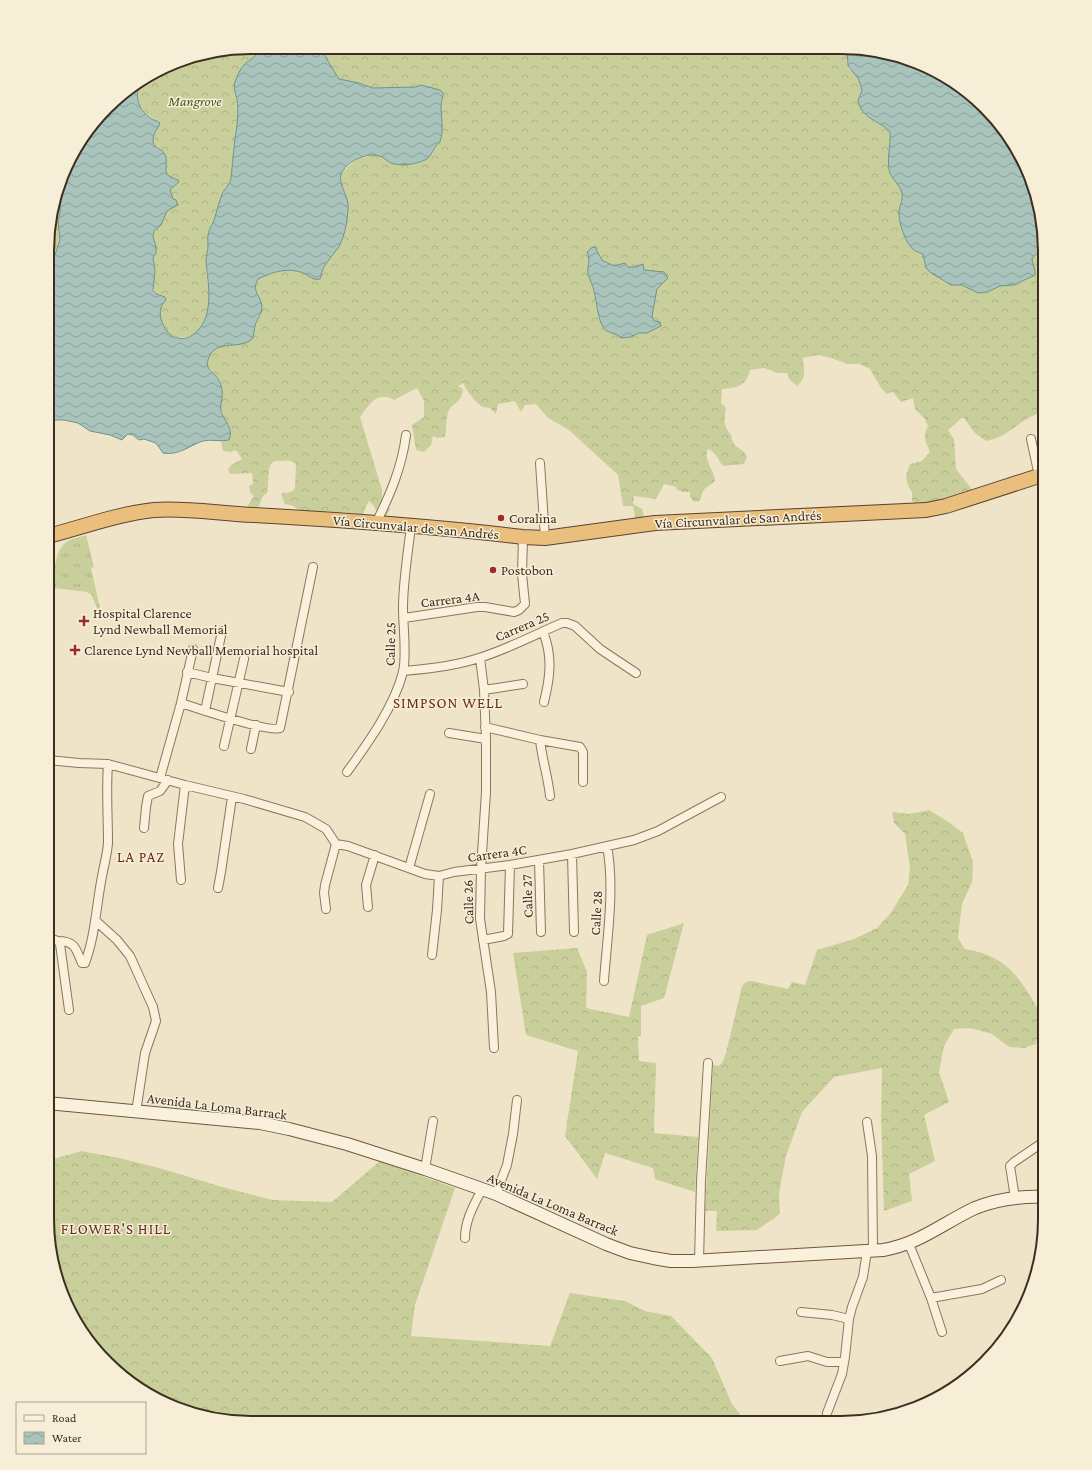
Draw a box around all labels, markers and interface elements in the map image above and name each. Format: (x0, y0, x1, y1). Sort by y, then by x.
park label: Mangrove (167, 93, 222, 109)
street label: Vía Circunvalar de San Andrés (654, 507, 822, 531)
place label: Coralina (509, 510, 557, 526)
street label: Vía Circunvalar de San Andrés (332, 512, 500, 542)
marker: Coralina (496, 513, 506, 523)
place label: Postobon (501, 562, 554, 578)
marker: Postobon (488, 565, 498, 575)
street label: Carrera 4A (420, 587, 480, 611)
place label: Hospital Clarence Lynd Newball Memorial (93, 605, 228, 637)
street label: Carrera 25 (492, 607, 552, 645)
marker: Hospital Clarence Lynd Newball Memorial (78, 615, 90, 627)
street label: Calle 25 (382, 622, 398, 666)
place label: Clarence Lynd Newball Memorial hospital (84, 642, 318, 658)
marker: Clarence Lynd Newball Memorial hospital (69, 644, 81, 656)
district label: SIMPSON WELL (393, 695, 503, 711)
street label: Carrera 4C (466, 841, 528, 865)
district label: LA PAZ (117, 849, 165, 865)
street label: Calle 27 (518, 873, 536, 918)
street label: Calle 26 (460, 880, 476, 924)
street label: Calle 28 (587, 890, 605, 936)
street label: Avenida La Loma Barrack (146, 1089, 288, 1123)
street label: Avenida La Loma Barrack (485, 1169, 621, 1239)
district label: FLOWER'S HILL (61, 1221, 171, 1237)
legend (16, 1402, 146, 1454)
text: Road (52, 1411, 77, 1425)
text: Water (52, 1431, 82, 1445)

